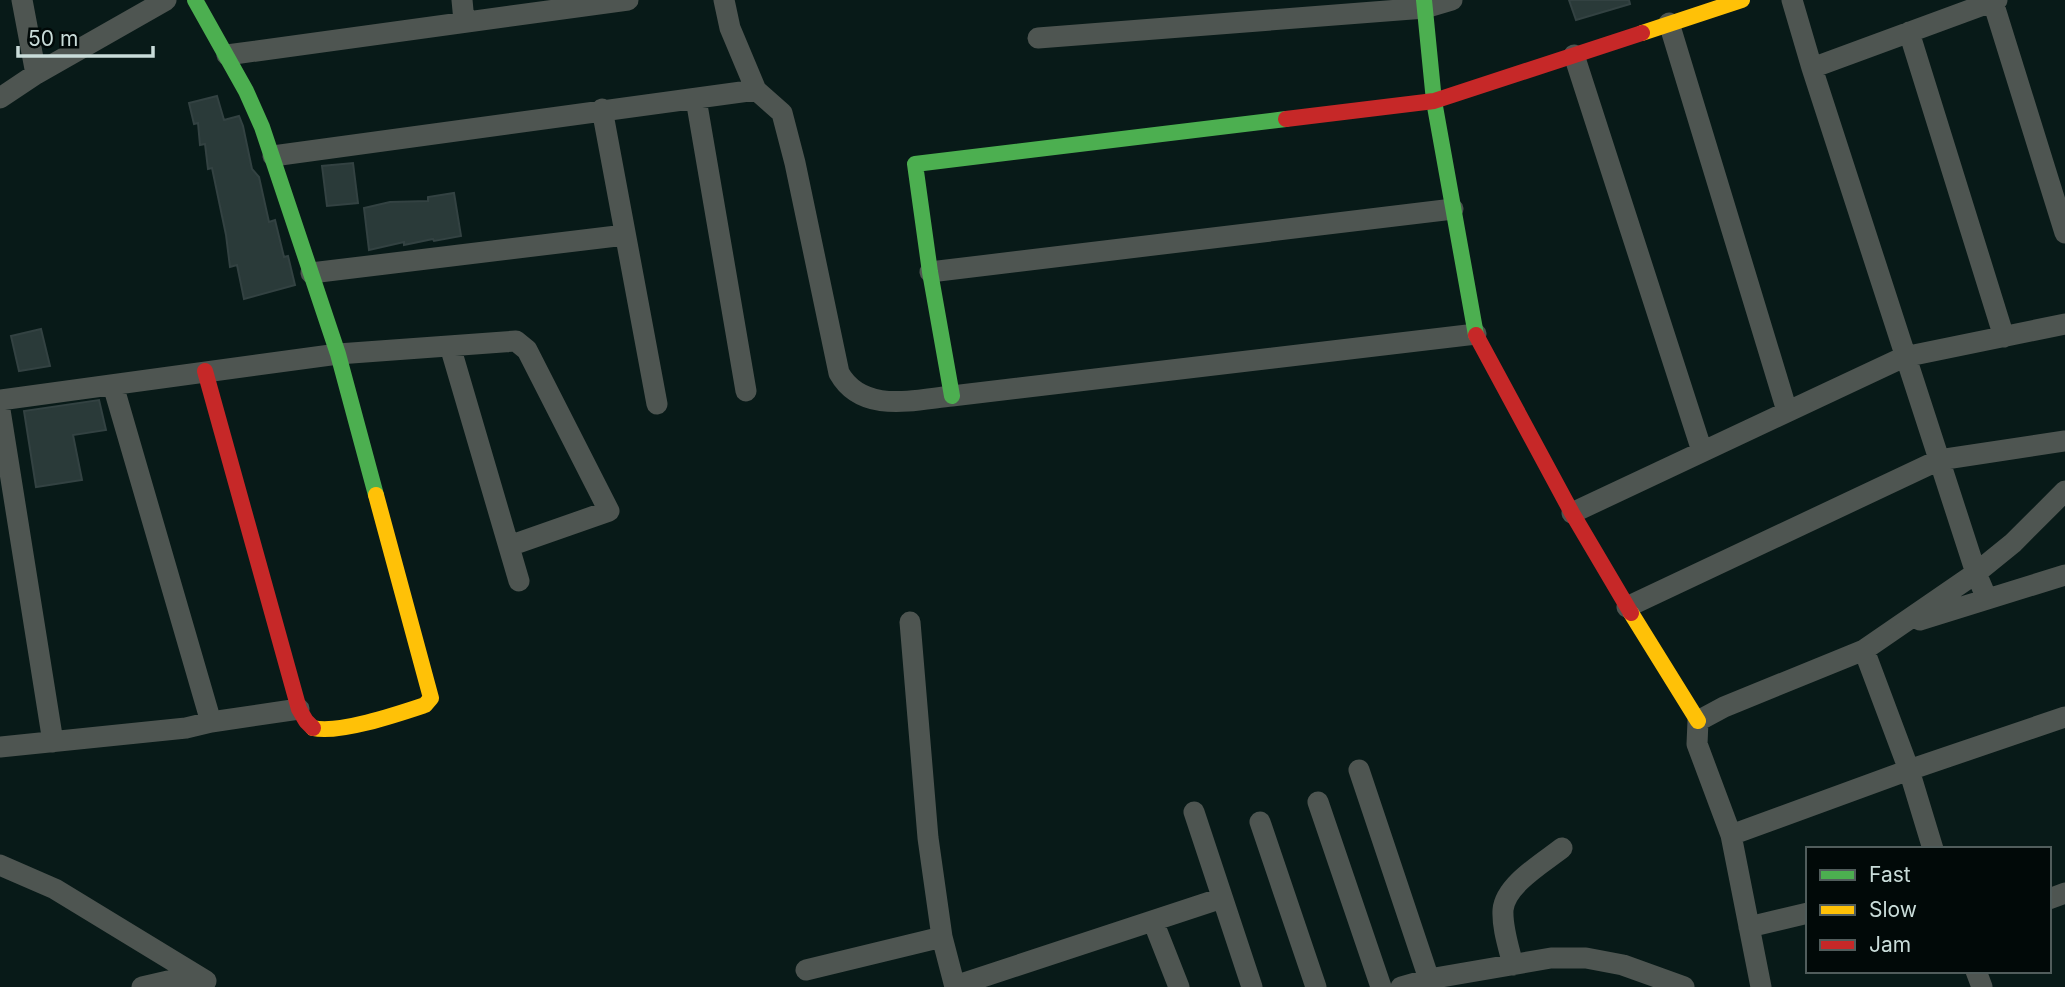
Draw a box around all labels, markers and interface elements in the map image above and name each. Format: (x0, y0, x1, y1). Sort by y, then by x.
scale bar (18, 14, 152, 58)
text: 50 m (28, 26, 78, 51)
legend (1806, 847, 2051, 973)
text: Fast (1869, 862, 1911, 887)
text: Slow (1869, 897, 1917, 922)
text: Jam (1869, 932, 1911, 957)

